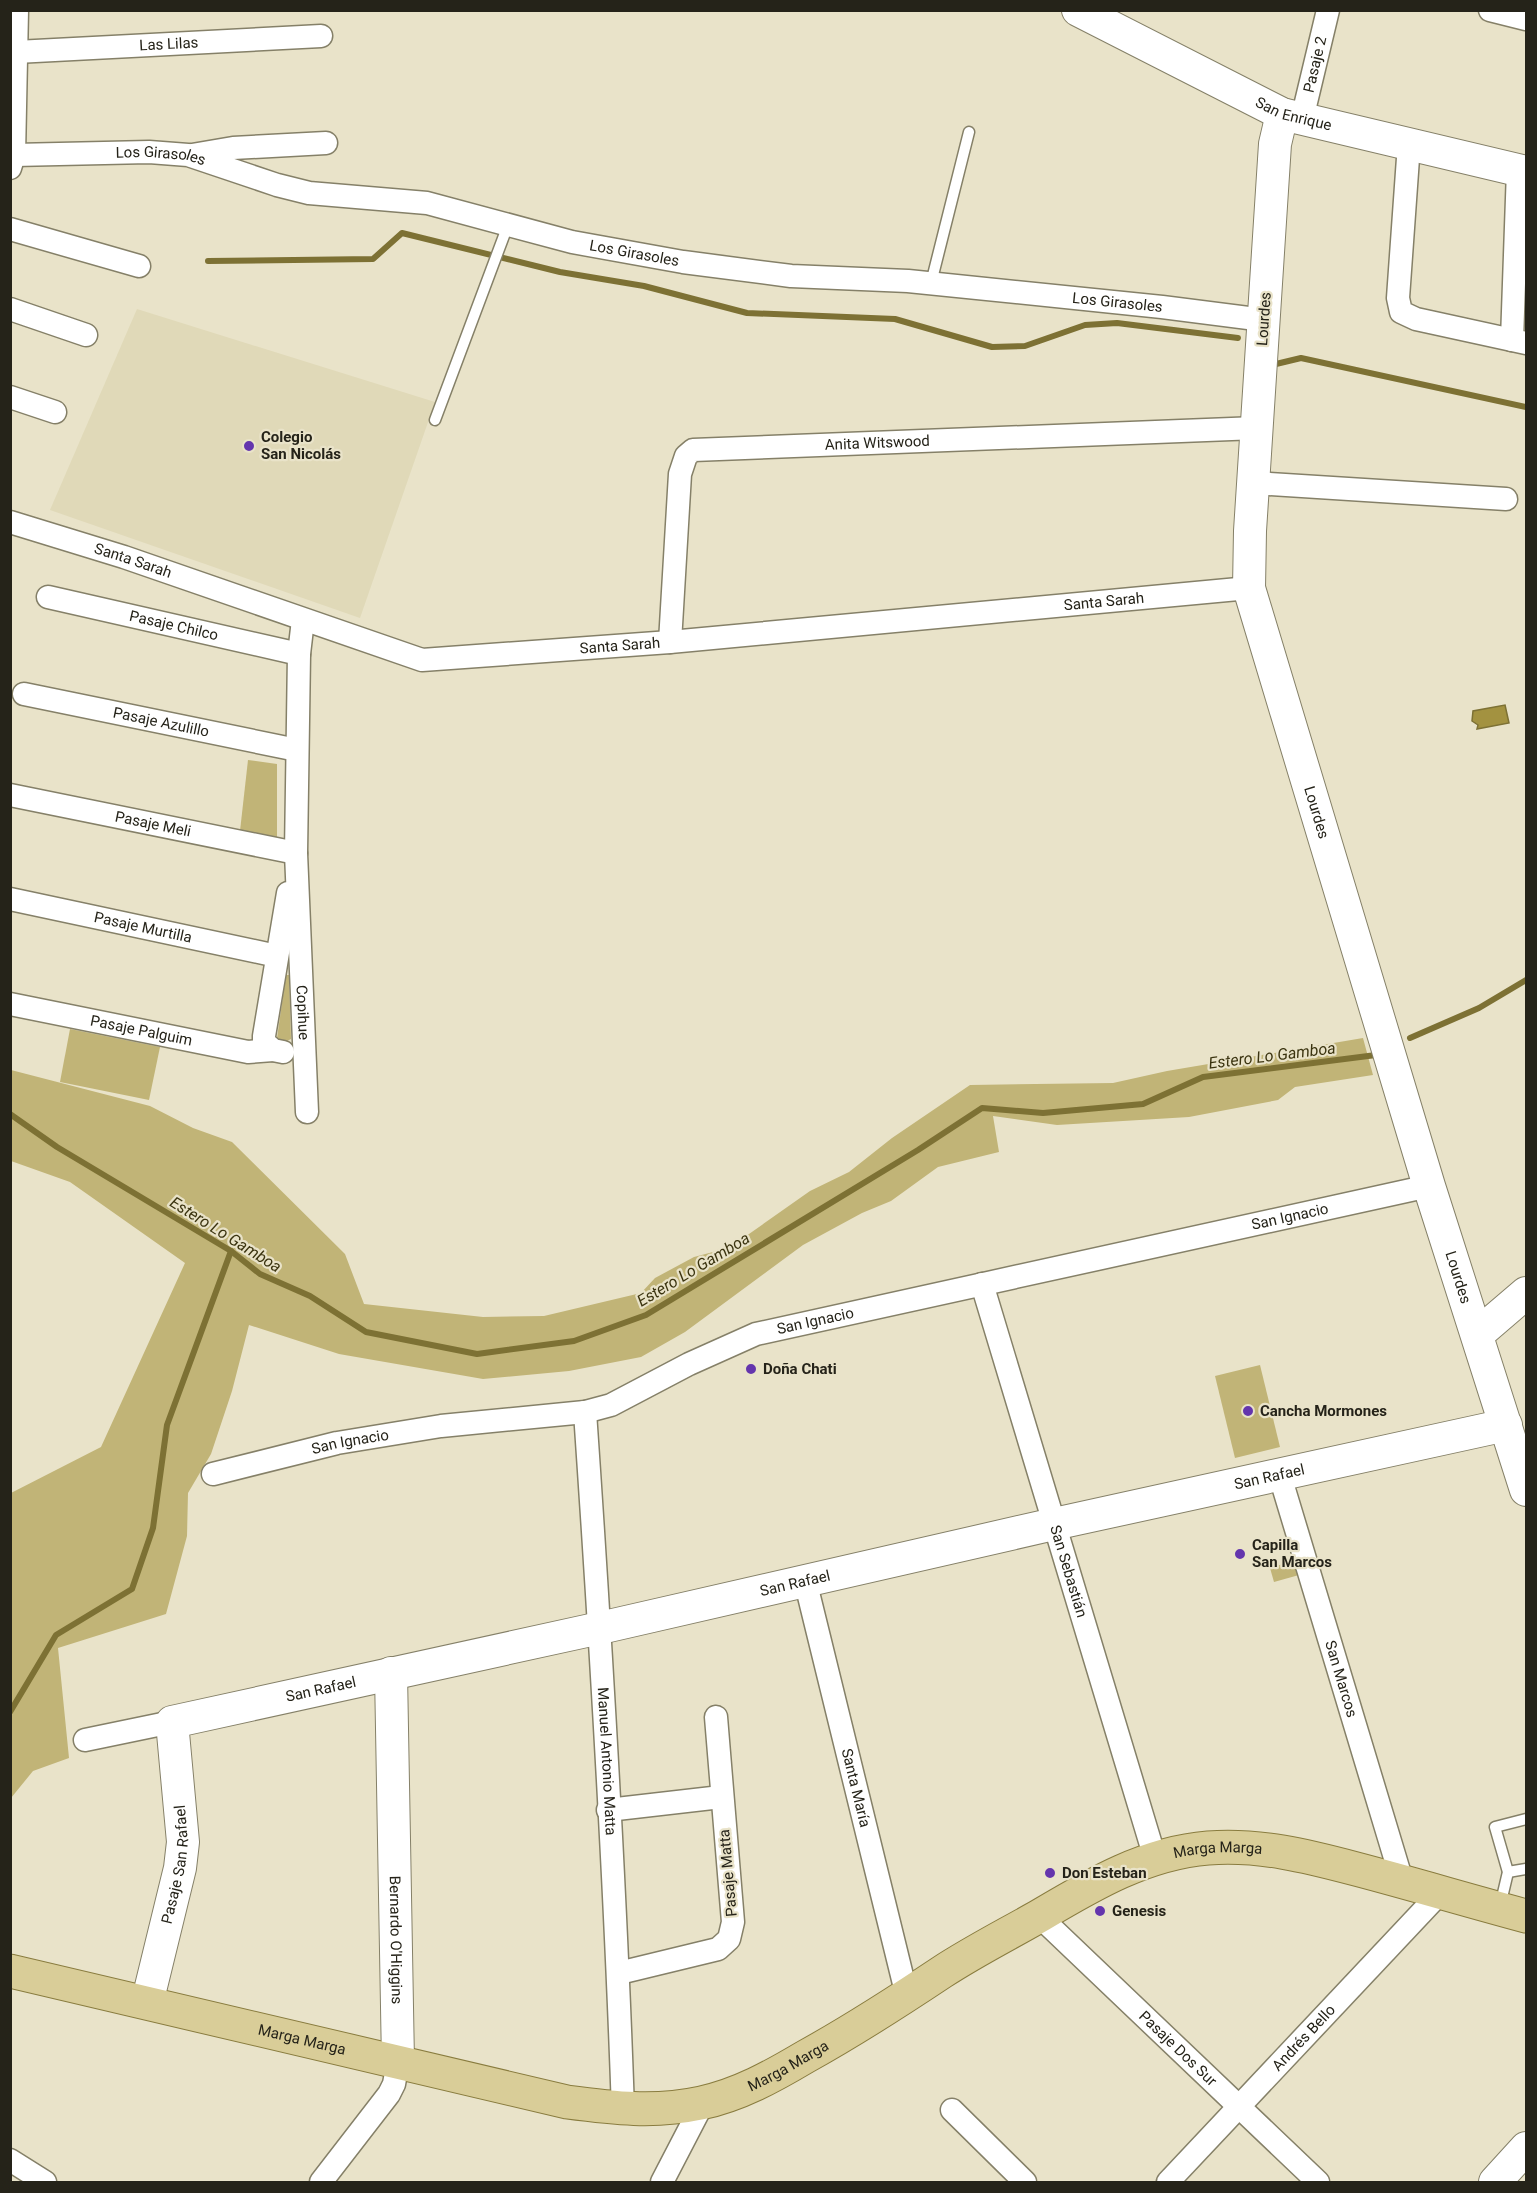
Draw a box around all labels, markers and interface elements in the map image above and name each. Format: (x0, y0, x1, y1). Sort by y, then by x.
street label: Las Lilas (139, 33, 199, 55)
street label: Pasaje 2 (1300, 35, 1330, 94)
street label: San Enrique (1252, 93, 1333, 135)
street label: Los Girasoles (115, 143, 208, 169)
street label: Los Girasoles (588, 236, 681, 270)
street label: Los Girasoles (1071, 289, 1163, 316)
street label: Lourdes (1253, 291, 1275, 347)
place label: Colegio San Nicolás (261, 428, 341, 463)
street label: Anita Witswood (825, 432, 930, 454)
marker: Colegio San Nicolás (242, 439, 256, 453)
street label: Santa Sarah (92, 539, 174, 582)
street label: Santa Sarah (1063, 589, 1145, 614)
street label: Pasaje Chilco (128, 607, 220, 644)
street label: Santa Sarah (579, 634, 661, 658)
street label: Pasaje Azulillo (112, 704, 211, 741)
street label: Lourdes (1300, 784, 1333, 841)
street label: Pasaje Meli (113, 808, 193, 841)
street label: Pasaje Murtilla (92, 908, 194, 947)
street label: Copihue (293, 985, 313, 1040)
street label: Pasaje Palguim (89, 1011, 194, 1050)
water label: Estero Lo Gamboa (1207, 1038, 1337, 1073)
water label: Estero Lo Gamboa (167, 1193, 285, 1276)
street label: San Ignacio (1250, 1199, 1330, 1234)
water label: Estero Lo Gamboa (634, 1228, 753, 1310)
street label: Lourdes (1441, 1249, 1475, 1306)
street label: San Ignacio (775, 1304, 855, 1338)
place label: Doña Chati (763, 1360, 837, 1378)
marker: Doña Chati (744, 1362, 758, 1376)
place label: Cancha Mormones (1260, 1402, 1387, 1420)
marker: Cancha Mormones (1241, 1404, 1255, 1418)
street label: San Ignacio (310, 1426, 390, 1458)
street label: San Rafael (1232, 1460, 1306, 1493)
street label: San Sebastián (1046, 1523, 1091, 1620)
place label: Capilla San Marcos (1252, 1536, 1332, 1571)
marker: Capilla San Marcos (1233, 1547, 1247, 1561)
street label: San Rafael (758, 1567, 832, 1600)
street label: San Marcos (1321, 1638, 1361, 1720)
street label: San Rafael (284, 1673, 358, 1706)
street label: Manuel Antonio Matta (594, 1687, 620, 1836)
street label: Santa María (838, 1747, 874, 1829)
street label: Pasaje San Rafael (158, 1804, 192, 1926)
street label: Pasaje Matta (715, 1828, 741, 1918)
street label: Marga Marga (1172, 1838, 1263, 1862)
place label: Don Esteban (1062, 1864, 1147, 1882)
marker: Don Esteban (1043, 1866, 1057, 1880)
street label: Bernardo O'Higgins (386, 1876, 406, 2004)
place label: Genesis (1112, 1902, 1167, 1920)
marker: Genesis (1093, 1904, 1107, 1918)
street label: Andrés Bello (1268, 2001, 1339, 2075)
street label: Pasaje Dos Sur (1135, 2007, 1221, 2090)
street label: Marga Marga (256, 2021, 348, 2059)
street label: Marga Marga (745, 2037, 832, 2095)

